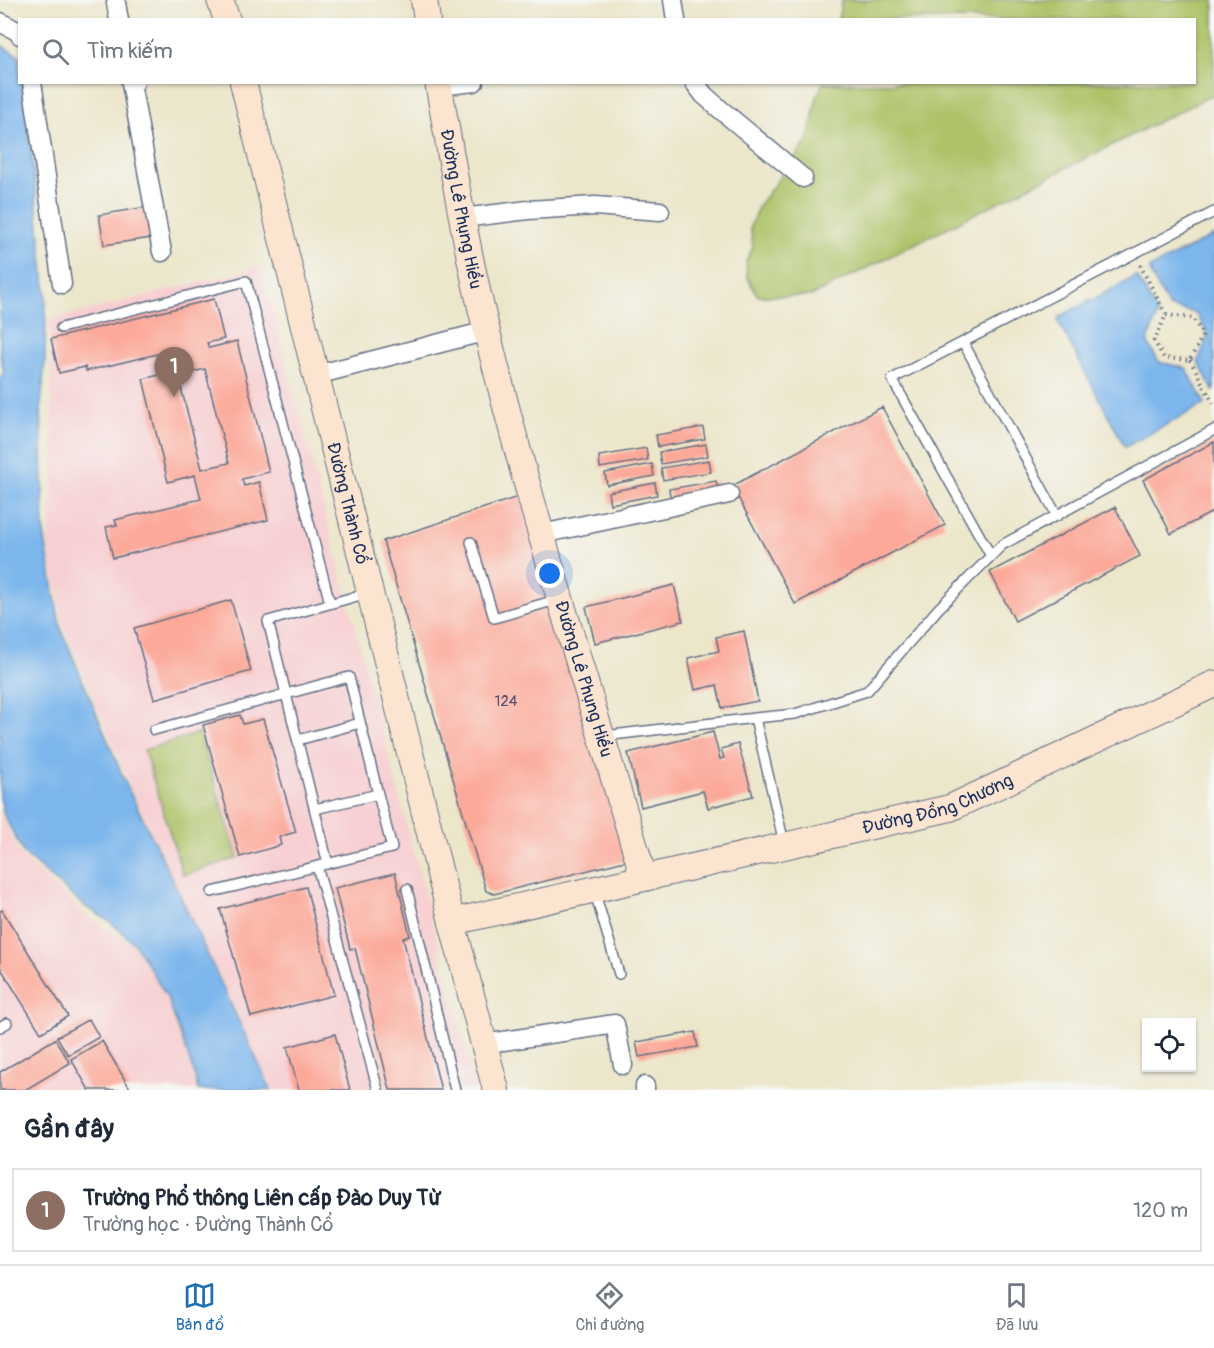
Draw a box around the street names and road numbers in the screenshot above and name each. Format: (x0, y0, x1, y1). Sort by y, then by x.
street label: Đường Lê Phụng Hiểu (434, 127, 487, 291)
street label: Đường Thành Cổ (321, 440, 375, 567)
street label: Đường Lê Phụng Hiểu (549, 598, 618, 760)
street label: Đường Đồng Chương (860, 769, 1017, 840)

